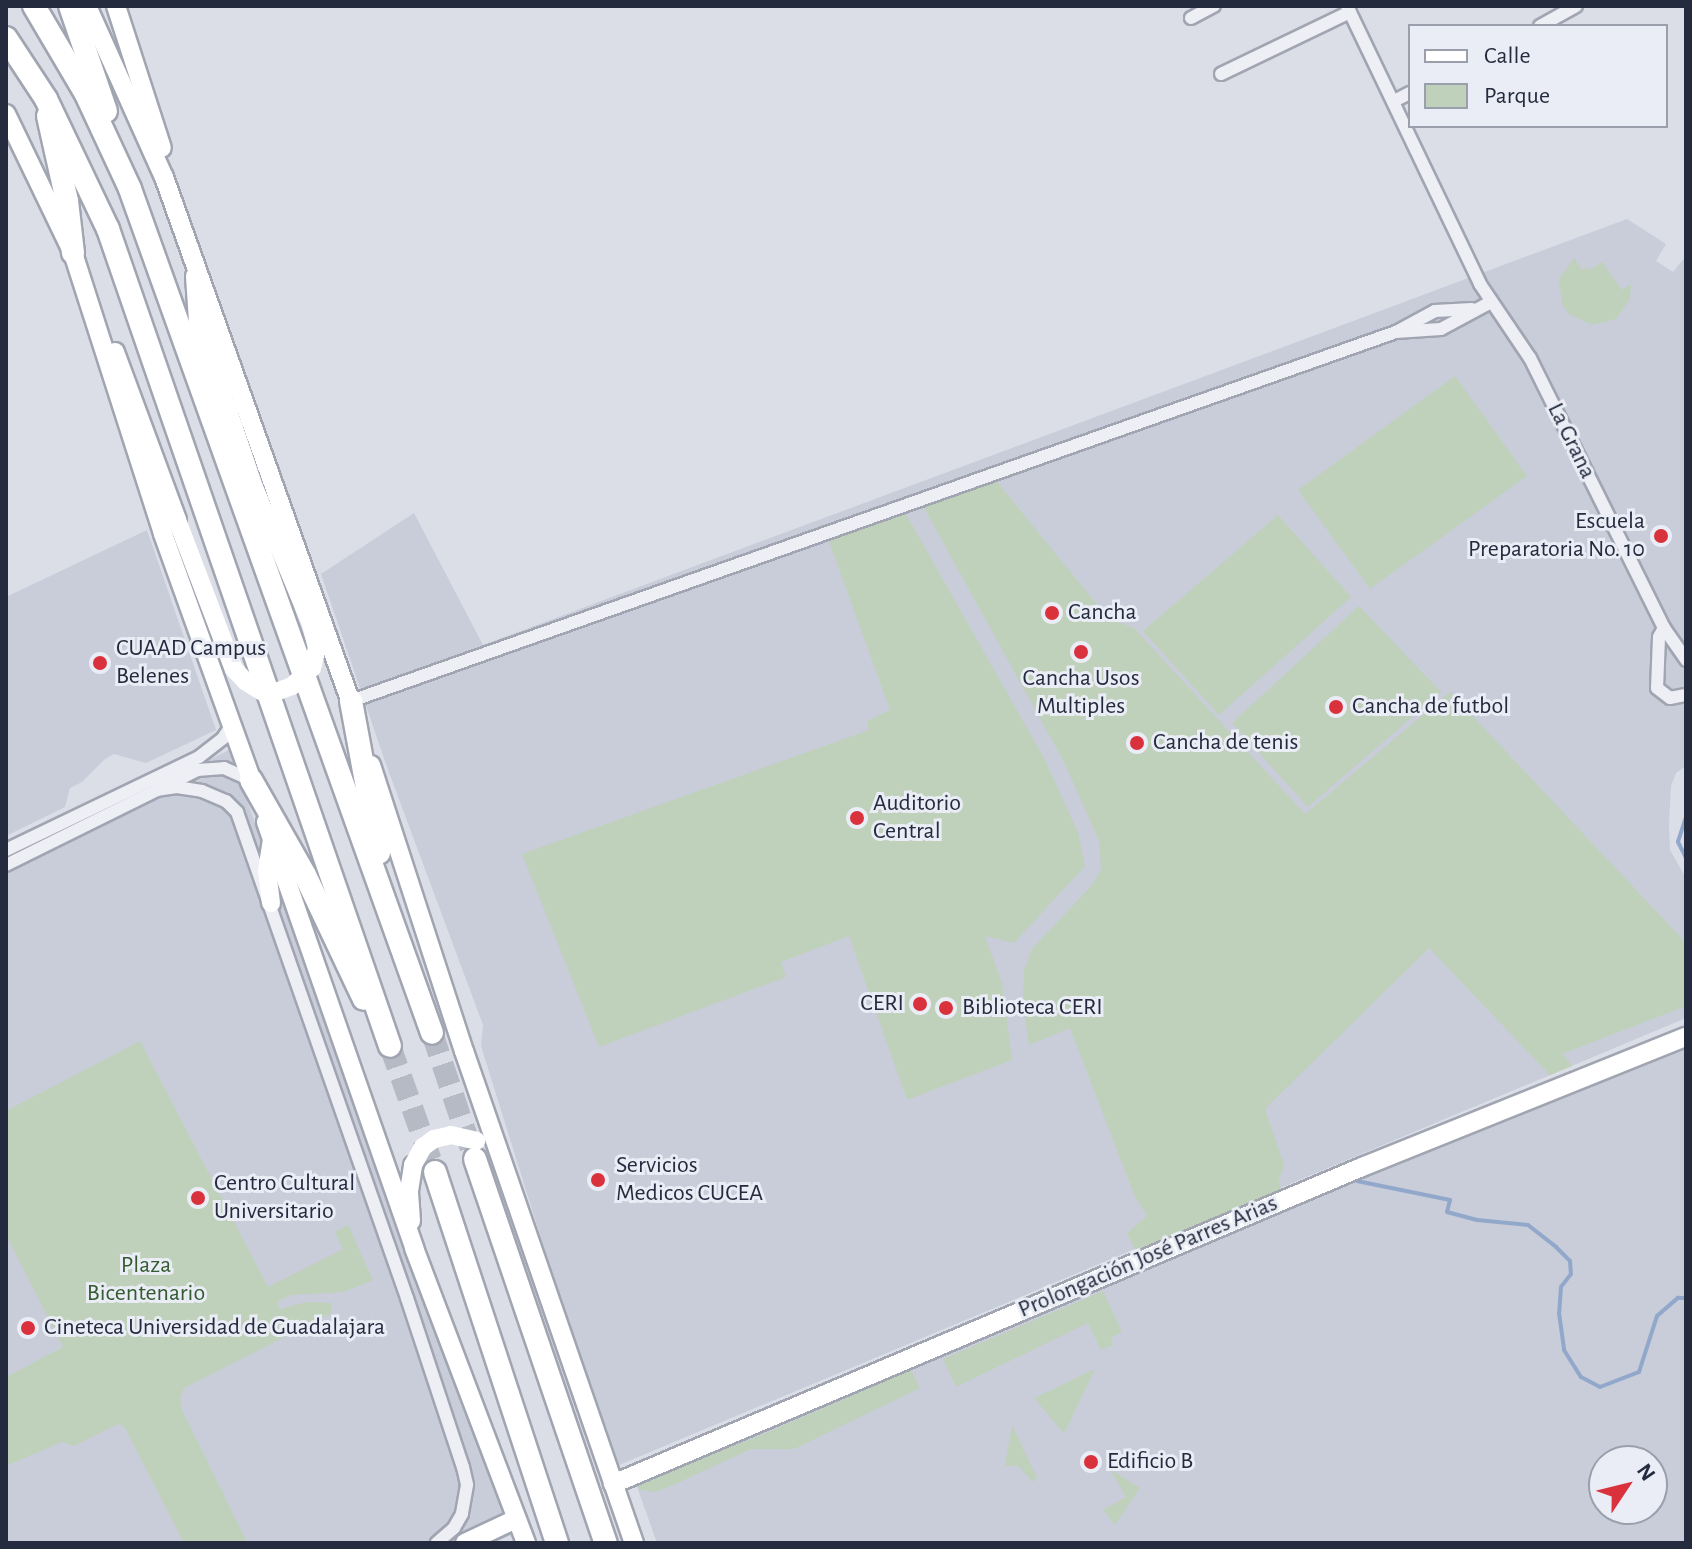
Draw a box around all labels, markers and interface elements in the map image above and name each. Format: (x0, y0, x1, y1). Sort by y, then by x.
legend (1408, 24, 1668, 128)
text: Calle (1484, 44, 1531, 68)
text: Parque (1484, 84, 1550, 108)
street label: La Grana (1540, 398, 1602, 484)
place label: Escuela Preparatoria No. 10 (1468, 508, 1645, 564)
marker: Escuela Preparatoria No. 10 (1652, 527, 1670, 545)
place label: Cancha (1068, 599, 1137, 627)
marker: Cancha (1043, 604, 1061, 622)
place label: CUAAD Campus Belenes (116, 635, 266, 691)
marker: Cancha Usos Multiples (1072, 643, 1090, 661)
marker: CUAAD Campus Belenes (91, 654, 109, 672)
place label: Cancha Usos Multiples (1022, 665, 1140, 721)
place label: Cancha de futbol (1352, 693, 1509, 721)
marker: Cancha de futbol (1327, 698, 1345, 716)
place label: Cancha de tenis (1153, 729, 1298, 757)
marker: Cancha de tenis (1128, 734, 1146, 752)
place label: Auditorio Central (873, 790, 961, 846)
marker: Auditorio Central (848, 809, 866, 827)
place label: CERI (860, 990, 904, 1018)
place label: Biblioteca CERI (962, 994, 1103, 1022)
marker: CERI (911, 995, 929, 1013)
marker: Biblioteca CERI (937, 999, 955, 1017)
place label: Servicios Medicos CUCEA (616, 1152, 763, 1208)
marker: Servicios Medicos CUCEA (587, 1169, 609, 1191)
place label: Centro Cultural Universitario (214, 1170, 355, 1226)
marker: Centro Cultural Universitario (189, 1189, 207, 1207)
street label: Prolongación José Parres Arias (1014, 1189, 1282, 1325)
park label: Plaza Bicentenario (87, 1252, 205, 1308)
place label: Cineteca Universidad de Guadalajara (44, 1314, 385, 1342)
marker: Cineteca Universidad de Guadalajara (19, 1319, 37, 1337)
north arrow (1588, 1445, 1668, 1525)
place label: Edificio B (1107, 1448, 1193, 1476)
marker: Edificio B (1082, 1453, 1100, 1471)
text: N (1633, 1460, 1659, 1485)

